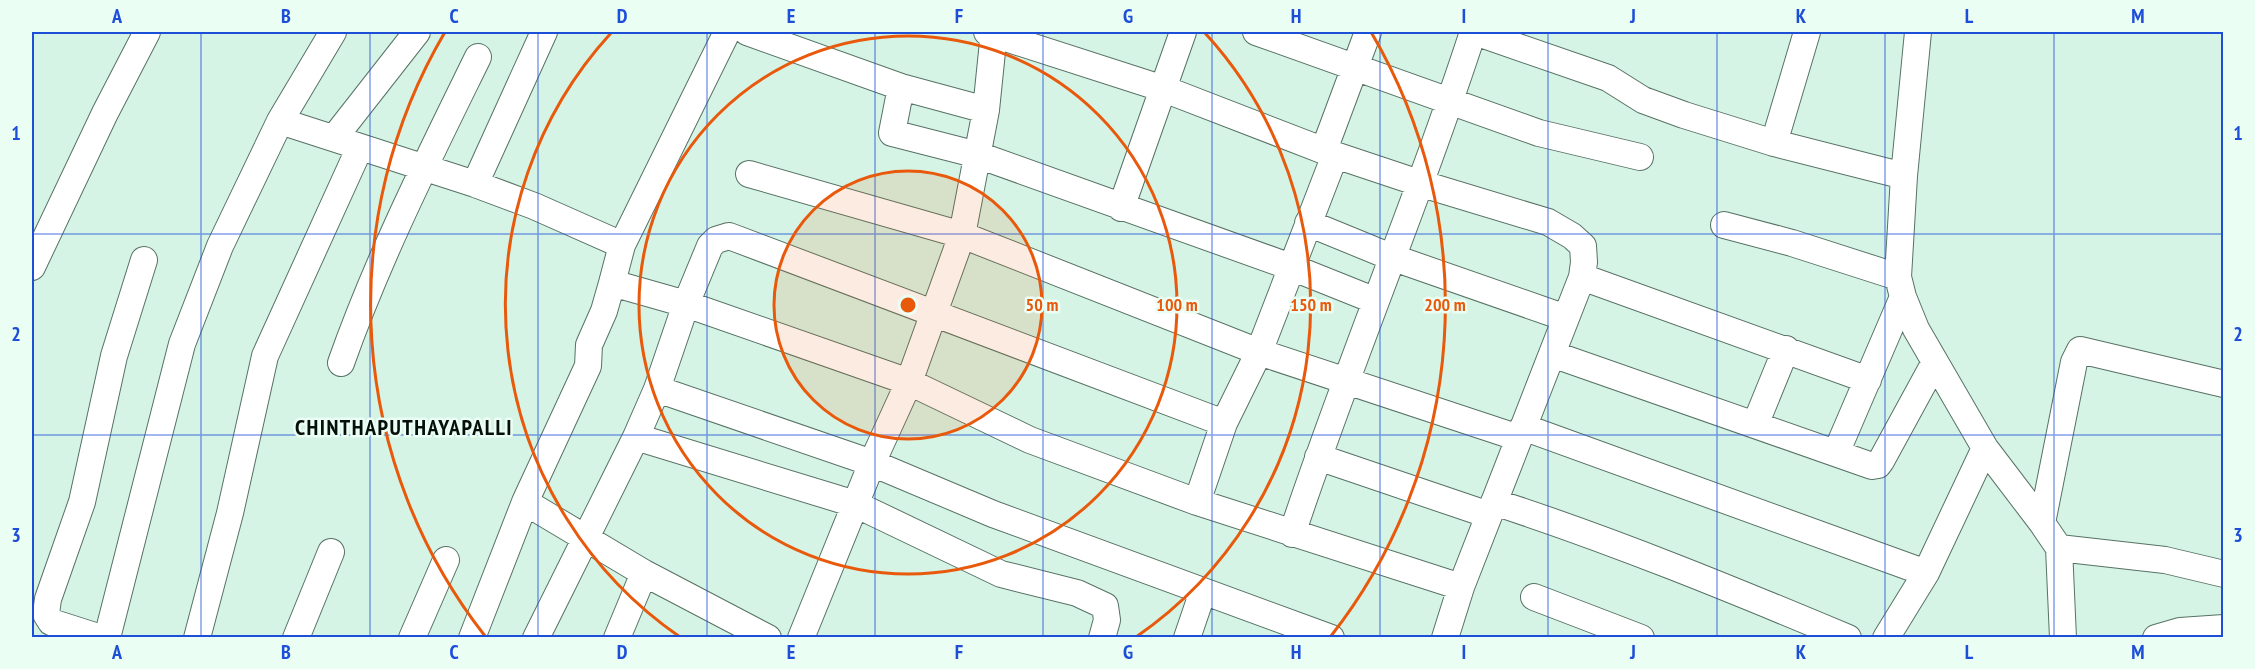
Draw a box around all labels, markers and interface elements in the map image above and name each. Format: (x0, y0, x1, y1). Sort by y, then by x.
text: A (111, 3, 123, 29)
text: B (281, 3, 291, 29)
text: C (449, 3, 459, 29)
text: D (617, 3, 628, 29)
text: E (787, 3, 795, 29)
text: F (955, 3, 963, 29)
text: G (1123, 3, 1133, 29)
text: H (1291, 3, 1301, 29)
text: I (1462, 3, 1466, 29)
text: J (1629, 3, 1636, 29)
text: K (1796, 3, 1807, 29)
text: L (1965, 3, 1974, 29)
text: M (2131, 3, 2145, 29)
text: 1 (11, 120, 21, 146)
text: 1 (2233, 120, 2243, 146)
text: 50 m (1026, 293, 1058, 316)
text: 100 m (1156, 293, 1198, 316)
text: 150 m (1290, 293, 1332, 316)
text: 200 m (1424, 293, 1466, 316)
centre of rings (898, 295, 918, 315)
text: 2 (11, 321, 21, 347)
text: 2 (2233, 321, 2243, 347)
district label: CHINTHAPUTHAYAPALLI (295, 413, 513, 441)
text: 3 (11, 522, 21, 548)
text: 3 (2233, 522, 2243, 548)
text: A (111, 639, 123, 665)
text: B (281, 639, 291, 665)
text: C (449, 639, 459, 665)
text: D (617, 639, 628, 665)
text: E (787, 639, 795, 665)
text: F (955, 639, 963, 665)
text: G (1123, 639, 1133, 665)
text: H (1291, 639, 1301, 665)
text: I (1462, 639, 1466, 665)
text: J (1629, 639, 1636, 665)
text: K (1796, 639, 1807, 665)
text: L (1965, 639, 1974, 665)
text: M (2131, 639, 2145, 665)

